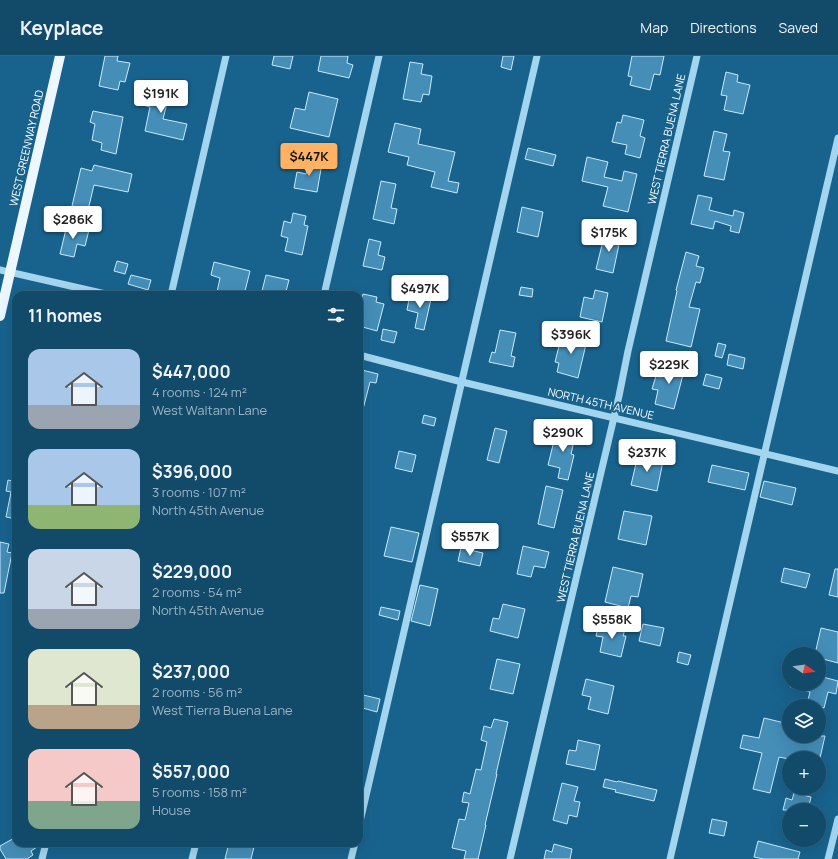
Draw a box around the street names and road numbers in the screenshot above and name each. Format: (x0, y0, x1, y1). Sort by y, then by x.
street label: WEST TIERRA BUENA LANE (644, 72, 688, 206)
street label: WEST GREENWAY ROAD (5, 88, 47, 208)
street label: NORTH 45TH AVENUE (546, 383, 656, 423)
street label: WEST TIERRA BUENA LANE (553, 470, 597, 604)

